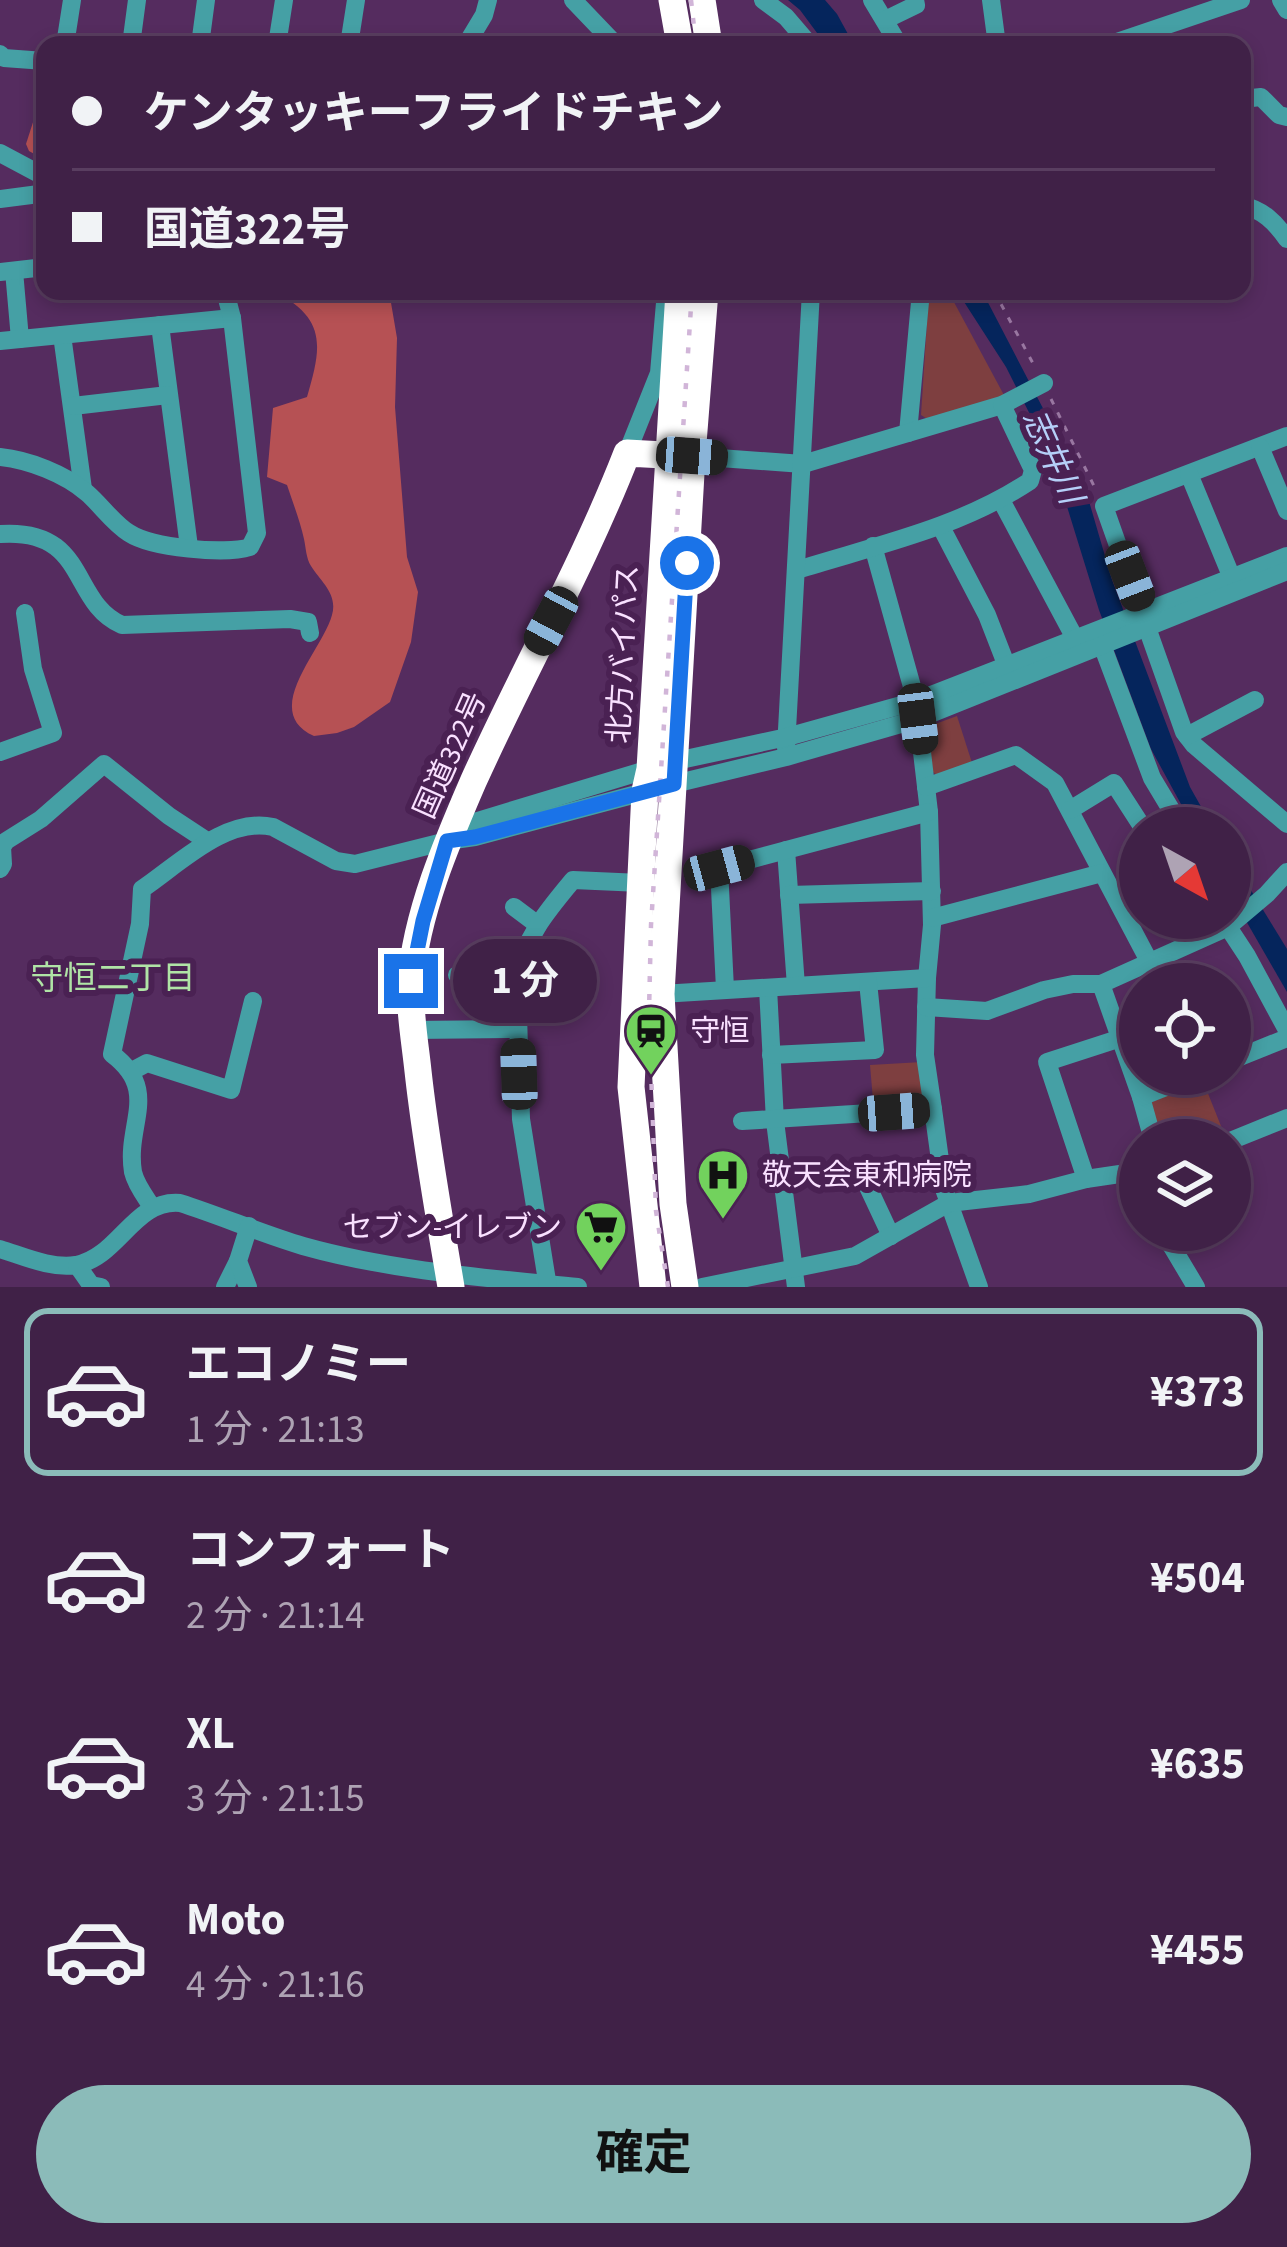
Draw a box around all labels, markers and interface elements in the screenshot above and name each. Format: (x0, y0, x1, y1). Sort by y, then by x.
text: ケンタッキーフライドチキン (144, 82, 724, 146)
text: 国道322号 (144, 198, 350, 262)
water label: 志井川 (1011, 402, 1095, 514)
car (655, 436, 729, 476)
route start (660, 536, 714, 590)
car (1100, 536, 1160, 616)
street label: 北方バイパス (597, 563, 650, 745)
car (518, 581, 584, 661)
car (896, 681, 940, 757)
street label: 国道322号 (403, 685, 497, 825)
north arrow (1119, 807, 1251, 939)
map controls (1119, 807, 1251, 1251)
car (680, 841, 758, 895)
callout: 1 分 (453, 939, 597, 1023)
text: 1 分 (491, 953, 559, 1009)
route end (384, 954, 438, 1008)
district label: 守恒二丁目 (31, 955, 196, 1002)
button: locate (1119, 963, 1251, 1095)
station icon: 守恒 (623, 1003, 679, 1077)
place label: 守恒 (690, 1010, 750, 1053)
car (500, 1037, 538, 1111)
car (857, 1092, 931, 1132)
button: layers (1119, 1119, 1251, 1251)
hospital icon: 敬天会東和病院 (695, 1147, 751, 1221)
place label: 敬天会東和病院 (762, 1154, 972, 1197)
supermarket icon: セブン-イレブン (573, 1199, 629, 1273)
place label: セブン-イレブン (343, 1206, 562, 1249)
text: エコノミー (186, 1333, 411, 1397)
icon: car (42, 1338, 150, 1446)
text: ¥373 (1150, 1360, 1245, 1424)
text: 1 分 · 21:13 (186, 1402, 365, 1458)
text: コンフォート (186, 1519, 455, 1583)
icon: car (42, 1524, 150, 1632)
text: ¥504 (1150, 1546, 1245, 1610)
text: 2 分 · 21:14 (186, 1588, 365, 1644)
text: XL (186, 1702, 235, 1766)
icon: car (42, 1710, 150, 1818)
text: ¥635 (1150, 1732, 1245, 1796)
text: 3 分 · 21:15 (186, 1771, 365, 1827)
text: Moto (186, 1888, 285, 1952)
icon: car (42, 1896, 150, 2004)
text: ¥455 (1150, 1918, 1245, 1982)
text: 4 分 · 21:16 (186, 1957, 365, 2013)
button: 確定 (36, 2085, 1251, 2223)

